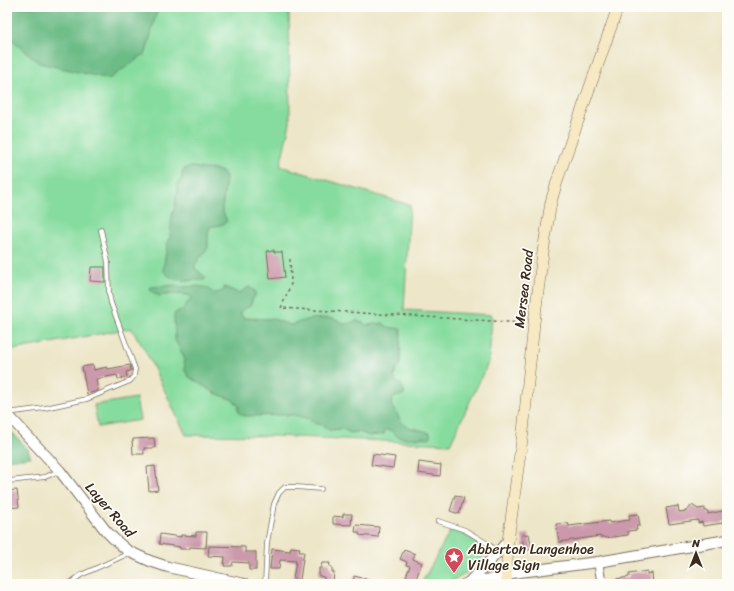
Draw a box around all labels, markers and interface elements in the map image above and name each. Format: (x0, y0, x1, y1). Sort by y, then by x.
street label: Mersea Road (507, 247, 541, 330)
street label: Layer Road (79, 476, 143, 545)
north arrow (676, 533, 716, 573)
text: N (691, 534, 700, 553)
place label: Abberton Langenhoe Village Sign (467, 537, 594, 578)
place icon: Abberton Langenhoe Village Sign (443, 546, 465, 574)

